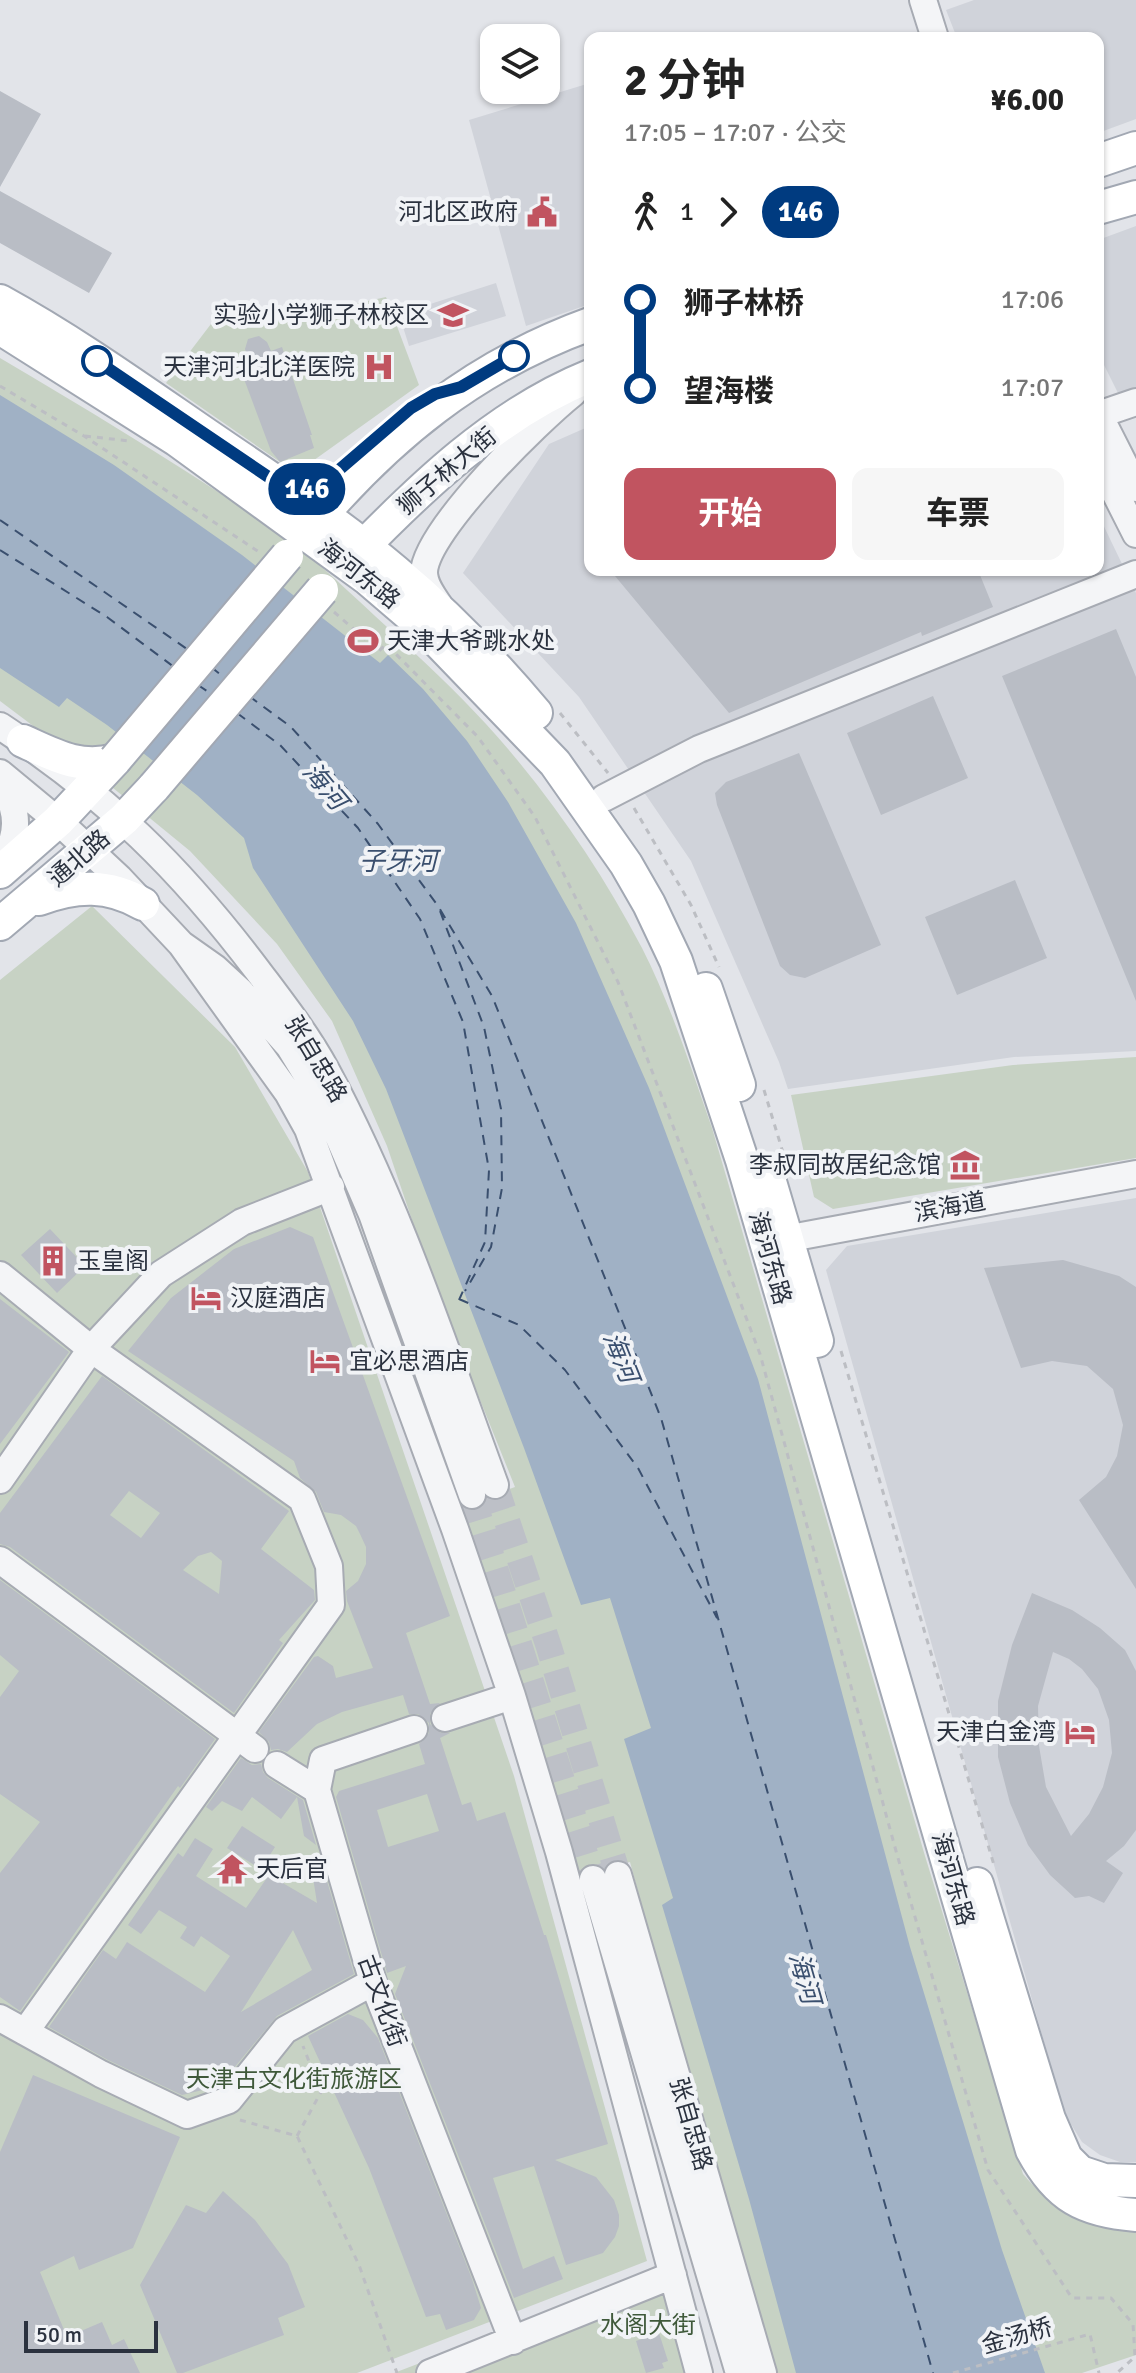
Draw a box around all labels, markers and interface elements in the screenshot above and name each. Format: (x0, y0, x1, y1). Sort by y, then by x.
map controls (480, 24, 560, 104)
button: layers (480, 24, 560, 104)
text: 2 分钟 (624, 54, 745, 108)
text: ¥6.00 (991, 82, 1064, 119)
text: 17:05 – 17:07 · 公交 (624, 117, 847, 149)
icon: walk (624, 190, 668, 234)
icon: forward (706, 190, 750, 234)
public building icon: 河北区政府 (525, 195, 559, 229)
text: 146 (778, 195, 823, 229)
text: 1 (680, 196, 694, 228)
place label: 河北区政府 (398, 197, 518, 227)
text: 17:06 (1001, 284, 1064, 316)
text: 狮子林桥 (684, 285, 804, 322)
school or university icon: 实验小学狮子林校区 (436, 298, 470, 332)
place label: 实验小学狮子林校区 (213, 300, 429, 330)
unlabelled marker (499, 341, 529, 371)
unlabelled marker (82, 346, 112, 376)
hospital icon: 天津河北北洋医院 (362, 350, 396, 384)
place label: 天津河北北洋医院 (163, 352, 355, 382)
text: 17:07 (1001, 372, 1064, 404)
text: 望海楼 (684, 373, 774, 410)
street label: 狮子林大街 (391, 421, 503, 521)
line badge: 146 (261, 463, 353, 515)
button: 开始 (624, 468, 836, 560)
button: 车票 (852, 468, 1064, 560)
text: 146 (284, 472, 330, 506)
street label: 海河东路 (312, 533, 406, 615)
sports icon: 天津大爷跳水处 (346, 624, 380, 658)
place label: 天津大爷跳水处 (387, 626, 555, 656)
water label: 海河 (295, 756, 356, 821)
street label: 通北路 (42, 823, 116, 893)
water label: 子牙河 (359, 846, 442, 878)
street label: 张自忠路 (278, 1010, 354, 1108)
museum icon: 李叔同故居纪念馆 (948, 1148, 982, 1182)
place label: 李叔同故居纪念馆 (749, 1150, 941, 1180)
street label: 滨海道 (912, 1186, 988, 1228)
street label: 海河东路 (742, 1208, 798, 1308)
building icon: 玉皇阁 (36, 1244, 70, 1278)
place label: 玉皇阁 (77, 1246, 149, 1276)
hotel icon: 汉庭酒店 (189, 1281, 223, 1315)
place label: 汉庭酒店 (230, 1283, 326, 1313)
water label: 海河 (595, 1327, 647, 1392)
hotel icon: 宜必思酒店 (308, 1344, 342, 1378)
place label: 宜必思酒店 (349, 1346, 469, 1376)
hotel icon: 天津白金湾 (1063, 1715, 1097, 1749)
place label: 天津白金湾 (936, 1717, 1056, 1747)
street label: 海河东路 (925, 1829, 981, 1929)
temple icon: 天后官 (215, 1852, 249, 1886)
place label: 天后官 (256, 1854, 328, 1884)
water label: 海河 (781, 1949, 828, 2012)
street label: 古文化街 (351, 1951, 413, 2051)
park label: 天津古文化街旅游区 (186, 2064, 402, 2094)
street label: 张自忠路 (663, 2074, 719, 2174)
park label: 水阁大街 (600, 2310, 696, 2340)
street label: 金汤桥 (978, 2312, 1056, 2360)
scale bar (24, 2317, 158, 2353)
text: 50 m (36, 2321, 82, 2348)

